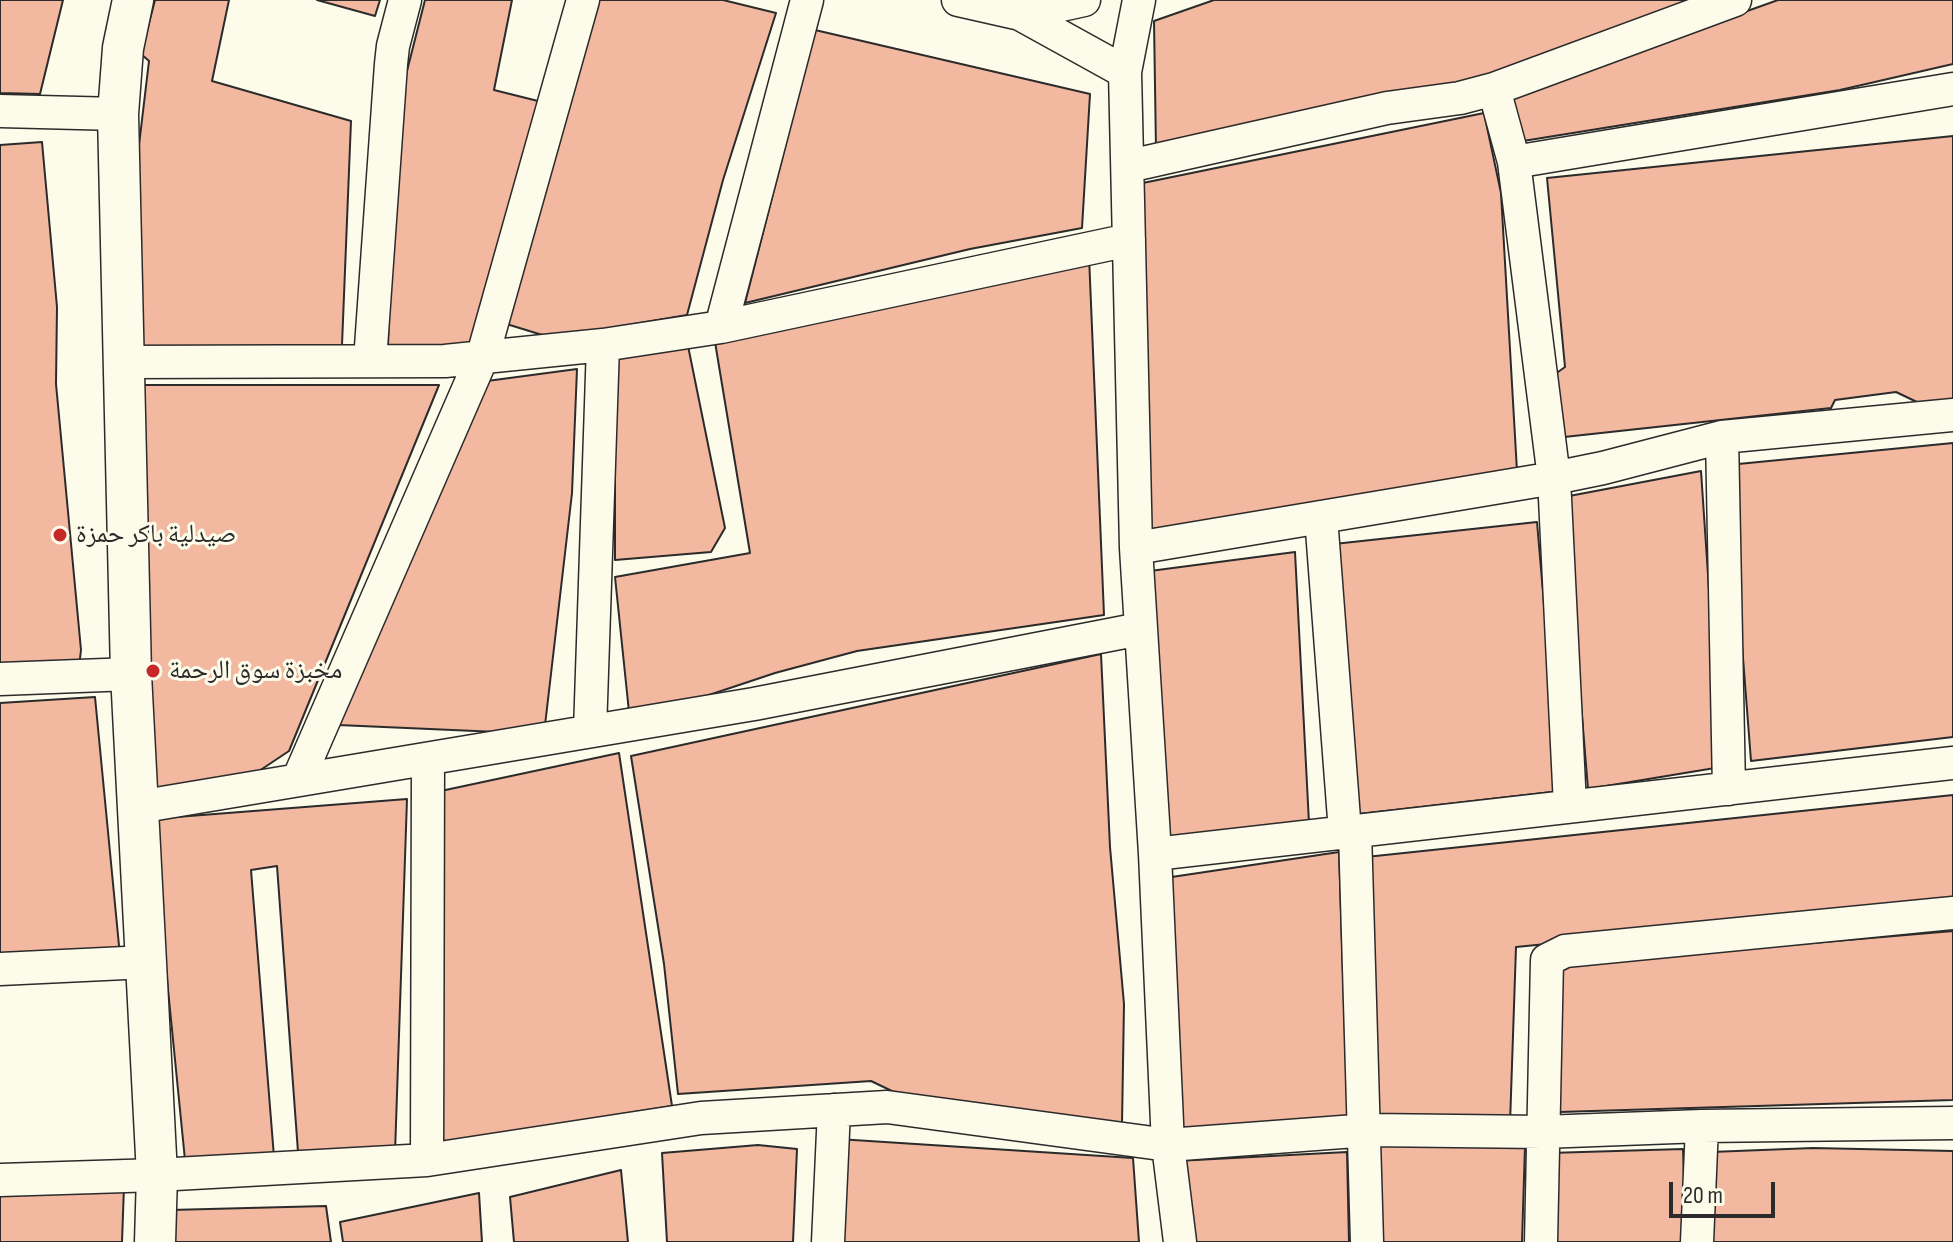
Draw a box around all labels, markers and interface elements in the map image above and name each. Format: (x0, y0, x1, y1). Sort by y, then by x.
place label: صيدلية باكر حمزة (76, 519, 236, 551)
marker: صيدلية باكر حمزة (51, 526, 69, 544)
place label: مخبزة سوق الرحمة (169, 655, 342, 687)
marker: مخبزة سوق الرحمة (144, 662, 162, 680)
scale bar (1673, 1166, 1779, 1216)
text: 20 m (1683, 1181, 1723, 1210)

